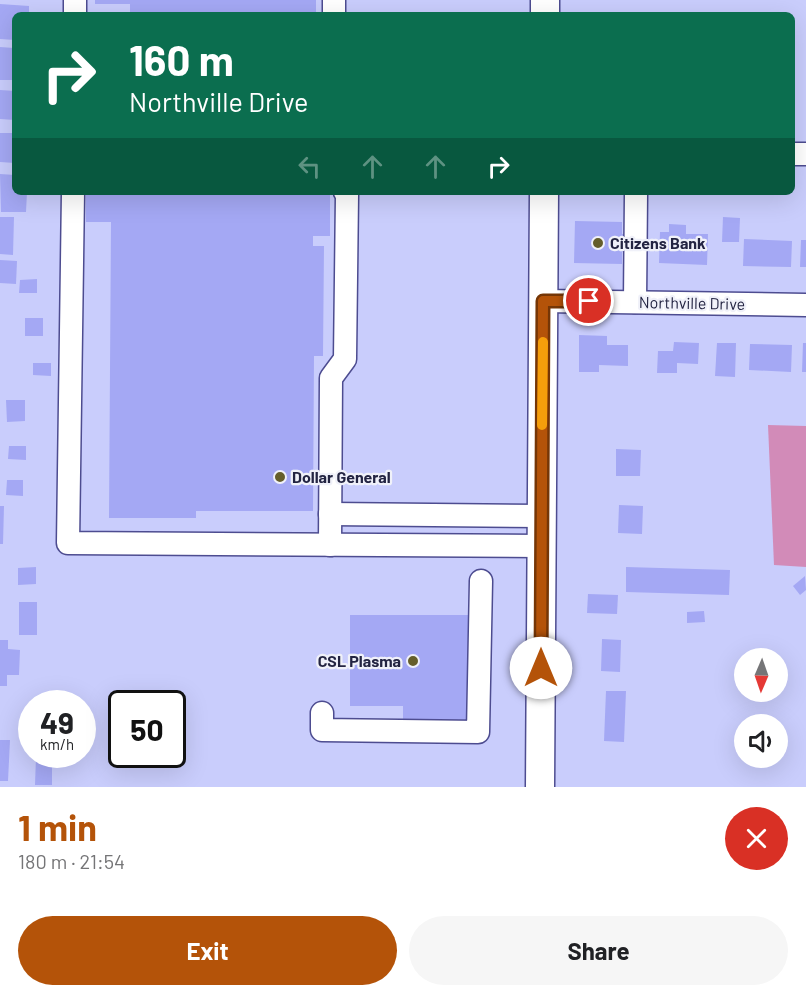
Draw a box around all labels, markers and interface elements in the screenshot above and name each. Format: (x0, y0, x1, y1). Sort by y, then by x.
text: 160 m (129, 34, 234, 84)
icon: right (30, 36, 108, 114)
text: Northville Drive (129, 85, 308, 117)
icon: left (293, 150, 326, 183)
icon: ahead (356, 150, 389, 183)
icon: ahead (419, 150, 452, 183)
icon: right (482, 150, 515, 183)
place label: Citizens Bank (610, 233, 706, 252)
marker: Citizens Bank (591, 236, 605, 250)
pin (563, 275, 614, 326)
icon: arrive (572, 284, 605, 317)
street label: Northville Drive (639, 292, 745, 313)
place label: Dollar General (292, 467, 391, 486)
marker: Dollar General (273, 470, 287, 484)
position arrow (509, 636, 573, 700)
north arrow (734, 648, 788, 702)
map controls (734, 648, 788, 768)
place label: CSL Plasma (318, 651, 401, 670)
marker: CSL Plasma (406, 654, 420, 668)
speed limit sign: 50 (108, 690, 186, 768)
text: 49 (40, 704, 74, 740)
button: sound (734, 714, 788, 768)
text: km/h (40, 735, 74, 753)
text: 1 min (18, 805, 97, 848)
button: close (725, 807, 788, 870)
text: 180 m · 21:54 (18, 849, 125, 873)
button: Exit (18, 916, 397, 985)
button: Share (409, 916, 788, 985)

